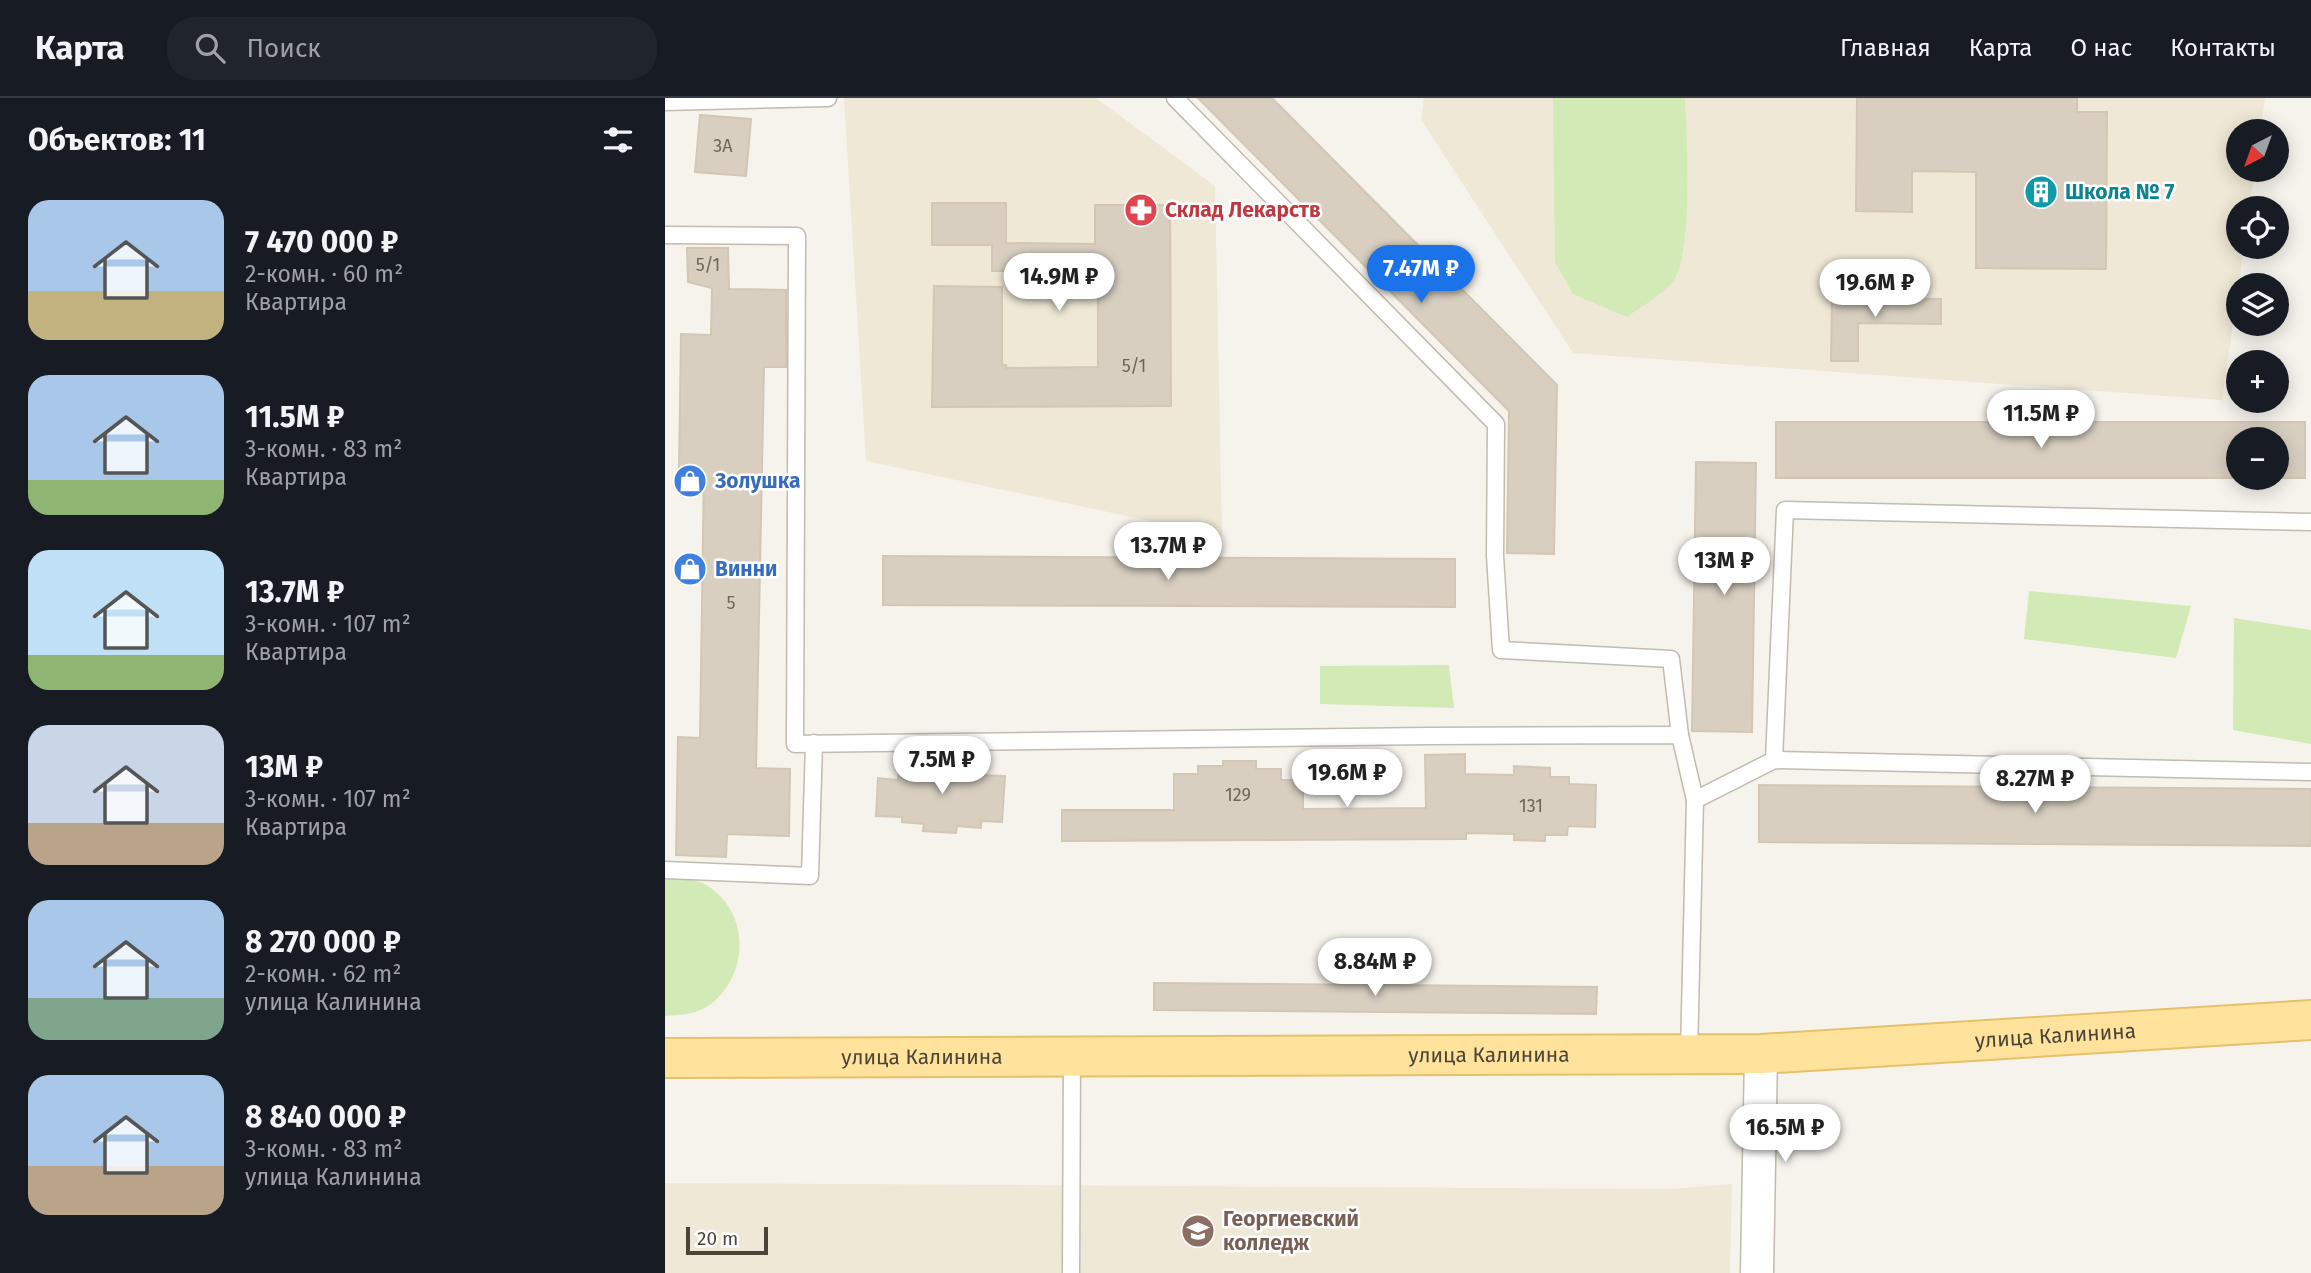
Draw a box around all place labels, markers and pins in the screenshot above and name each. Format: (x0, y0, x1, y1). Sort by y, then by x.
building icon: Школа № 7 (2022, 173, 2060, 211)
place label: Школа № 7 (2065, 179, 2175, 205)
pharmacy icon: Склад Лекарств (1122, 191, 1160, 229)
place label: Склад Лекарств (1165, 197, 1321, 223)
pin: 7.47M ₽ (1356, 246, 1486, 305)
pin: 14.9M ₽ (994, 254, 1124, 313)
pin: 19.6M ₽ (1810, 260, 1940, 319)
pin: 11.5M ₽ (1976, 390, 2106, 450)
shop icon: Золушка (671, 462, 709, 500)
place label: Золушка (714, 468, 800, 494)
pin: 13.7M ₽ (1103, 522, 1233, 582)
pin: 13M ₽ (1675, 538, 1773, 597)
shop icon: Винни (671, 550, 709, 588)
place label: Винни (715, 556, 777, 582)
pin: 7.5M ₽ (885, 736, 999, 796)
pin: 19.6M ₽ (1282, 750, 1412, 809)
pin: 8.27M ₽ (1970, 756, 2100, 815)
pin: 8.84M ₽ (1310, 939, 1440, 998)
pin: 16.5M ₽ (1720, 1104, 1850, 1164)
place label: Георгиевский колледж (1223, 1206, 1359, 1256)
school or university icon: Георгиевский колледж (1179, 1212, 1217, 1250)

